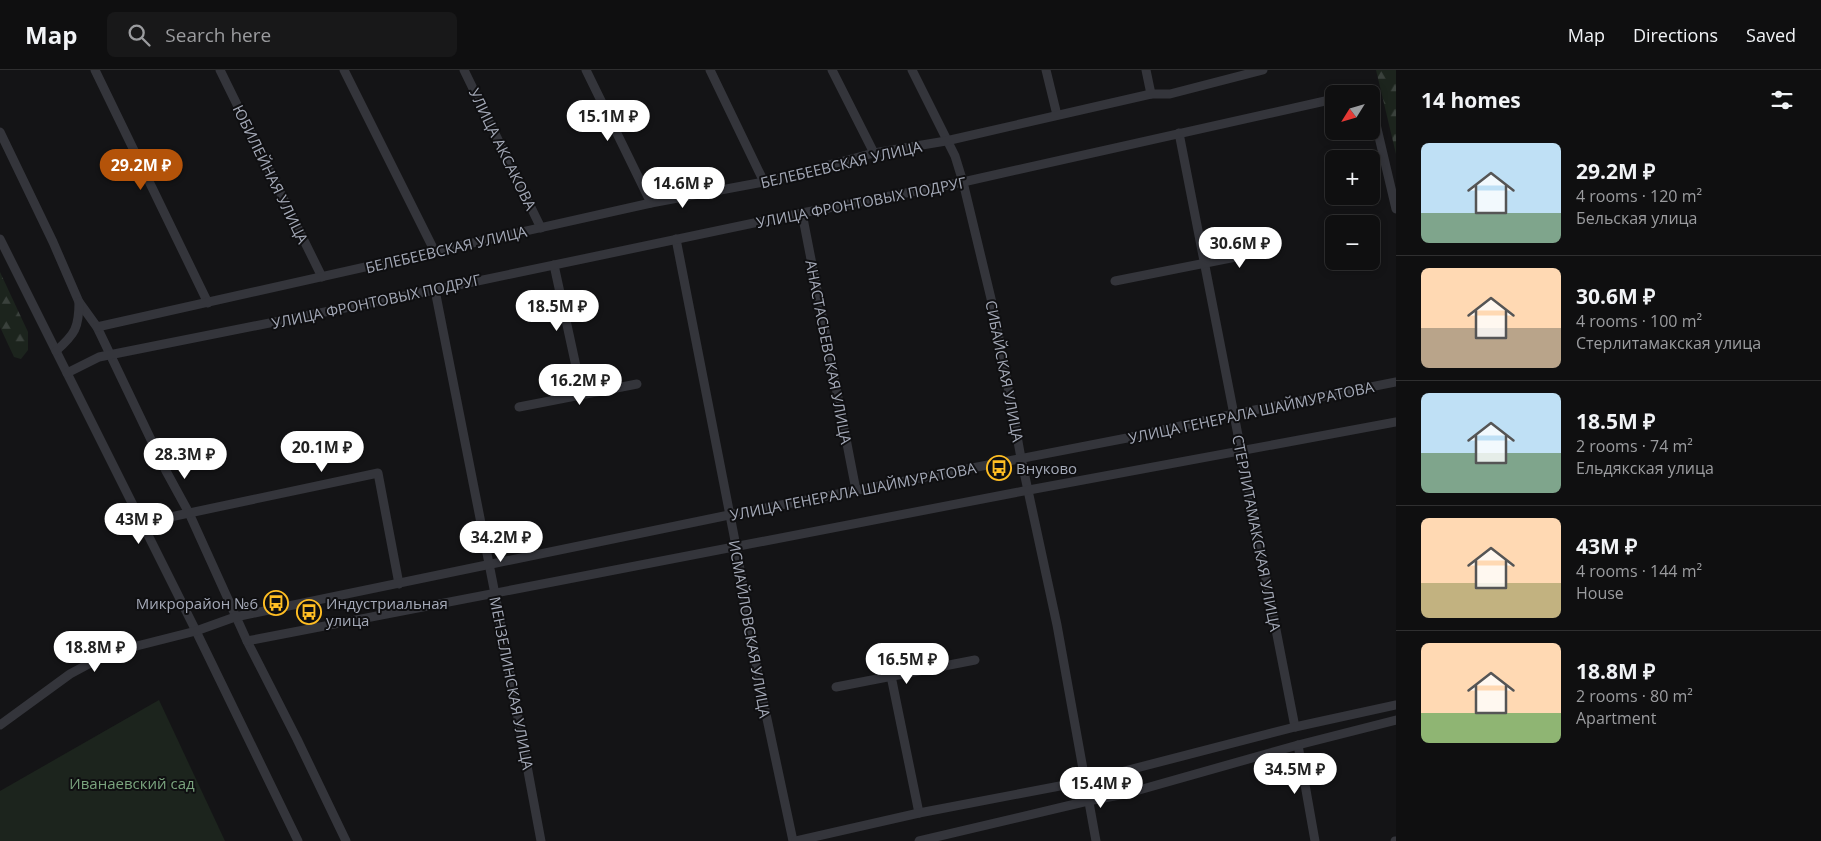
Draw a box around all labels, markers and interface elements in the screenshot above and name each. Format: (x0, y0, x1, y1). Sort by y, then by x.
search box (107, 12, 457, 57)
text: Map (25, 18, 77, 51)
icon: search (125, 21, 153, 49)
text: Search here (165, 22, 271, 48)
text: Map (1568, 23, 1605, 47)
text: Directions (1633, 23, 1718, 47)
text: Saved (1746, 23, 1796, 47)
street label: УЛИЦА АКСАКОВА (465, 85, 541, 214)
north arrow (1325, 85, 1380, 140)
map controls (1325, 85, 1380, 270)
text: 14 homes (1421, 86, 1521, 114)
icon: filters (1768, 86, 1796, 114)
pin: 15.1M ₽ (562, 100, 654, 142)
street label: ЮБИЛЕЙНАЯ УЛИЦА (229, 101, 314, 247)
text: 15.1M ₽ (578, 105, 638, 127)
street label: БЕЛЕБЕЕВСКАЯ УЛИЦА (758, 136, 924, 192)
pin: 29.2M ₽ (95, 148, 187, 191)
button: + (1325, 150, 1380, 205)
text: 29.2M ₽ (111, 154, 171, 176)
text: 29.2M ₽ (1576, 157, 1656, 185)
icon: home (1461, 163, 1521, 223)
pin: 14.6M ₽ (637, 166, 729, 209)
text: 14.6M ₽ (653, 172, 713, 194)
street label: УЛИЦА ФРОНТОВЫХ ПОДРУГ (754, 172, 968, 232)
text: 4 rooms · 120 m² (1576, 185, 1702, 207)
text: Бельская улица (1576, 207, 1697, 229)
button: − (1325, 215, 1380, 270)
street label: БЕЛЕБЕЕВСКАЯ УЛИЦА (363, 221, 529, 277)
pin: 30.6M ₽ (1194, 226, 1286, 269)
text: 30.6M ₽ (1210, 232, 1270, 254)
street label: АНАСТАСЬЕВСКАЯ УЛИЦА (801, 258, 857, 446)
street label: УЛИЦА ФРОНТОВЫХ ПОДРУГ (270, 269, 483, 333)
text: 30.6M ₽ (1576, 282, 1656, 310)
icon: home (1461, 288, 1521, 348)
pin: 18.5M ₽ (511, 290, 603, 332)
text: 18.5M ₽ (527, 295, 587, 317)
street label: СИБАЙСКАЯ УЛИЦА (981, 298, 1029, 444)
text: 4 rooms · 100 m² (1576, 310, 1702, 332)
text: Стерлитамакская улица (1576, 332, 1761, 354)
pin: 16.2M ₽ (534, 364, 626, 406)
text: 16.2M ₽ (550, 369, 610, 391)
street label: УЛИЦА ГЕНЕРАЛА ШАЙМУРАТОВА (1126, 376, 1376, 448)
text: 18.5M ₽ (1576, 407, 1656, 435)
icon: home (1461, 413, 1521, 473)
pin: 20.1M ₽ (276, 430, 368, 473)
street label: СТЕРЛИТАМАКСКАЯ УЛИЦА (1228, 433, 1286, 634)
text: 2 rooms · 74 m² (1576, 435, 1693, 457)
text: 20.1M ₽ (292, 436, 352, 458)
pin: 28.3M ₽ (139, 438, 231, 480)
text: 28.3M ₽ (155, 443, 215, 465)
bus stop icon: Внуково (986, 455, 1012, 481)
street label: УЛИЦА ГЕНЕРАЛА ШАЙМУРАТОВА (728, 457, 978, 525)
text: Ельдякская улица (1576, 457, 1714, 479)
place label: Внуково (1016, 458, 1077, 478)
pin: 43M ₽ (104, 502, 174, 545)
text: 43M ₽ (116, 508, 162, 530)
pin: 34.2M ₽ (455, 520, 547, 563)
text: 34.2M ₽ (471, 526, 531, 548)
text: 43M ₽ (1576, 532, 1638, 560)
street label: ИСМАЙЛОВСКАЯ УЛИЦА (724, 538, 776, 720)
icon: home (1461, 538, 1521, 598)
text: 4 rooms · 144 m² (1576, 560, 1702, 582)
text: House (1576, 582, 1624, 604)
bus stop icon: Микрорайон №6 (263, 590, 289, 616)
place label: Микрорайон №6 (136, 593, 258, 613)
place label: Индустриальная улица (326, 593, 448, 630)
street label: МЕНЗЕЛИНСКАЯ УЛИЦА (485, 595, 539, 772)
bus stop icon: Индустриальная улица (296, 599, 322, 625)
pin: 18.8M ₽ (49, 630, 141, 673)
text: 18.8M ₽ (65, 636, 125, 658)
pin: 16.5M ₽ (861, 642, 953, 685)
text: 16.5M ₽ (877, 648, 937, 670)
text: 18.8M ₽ (1576, 657, 1656, 685)
icon: home (1461, 663, 1521, 723)
text: 2 rooms · 80 m² (1576, 685, 1693, 707)
text: Apartment (1576, 707, 1656, 729)
pin: 34.5M ₽ (1249, 752, 1341, 795)
text: 34.5M ₽ (1265, 758, 1325, 780)
pin: 15.4M ₽ (1055, 766, 1147, 809)
text: 15.4M ₽ (1071, 772, 1131, 794)
park label: Иванаевский сад (69, 773, 195, 793)

